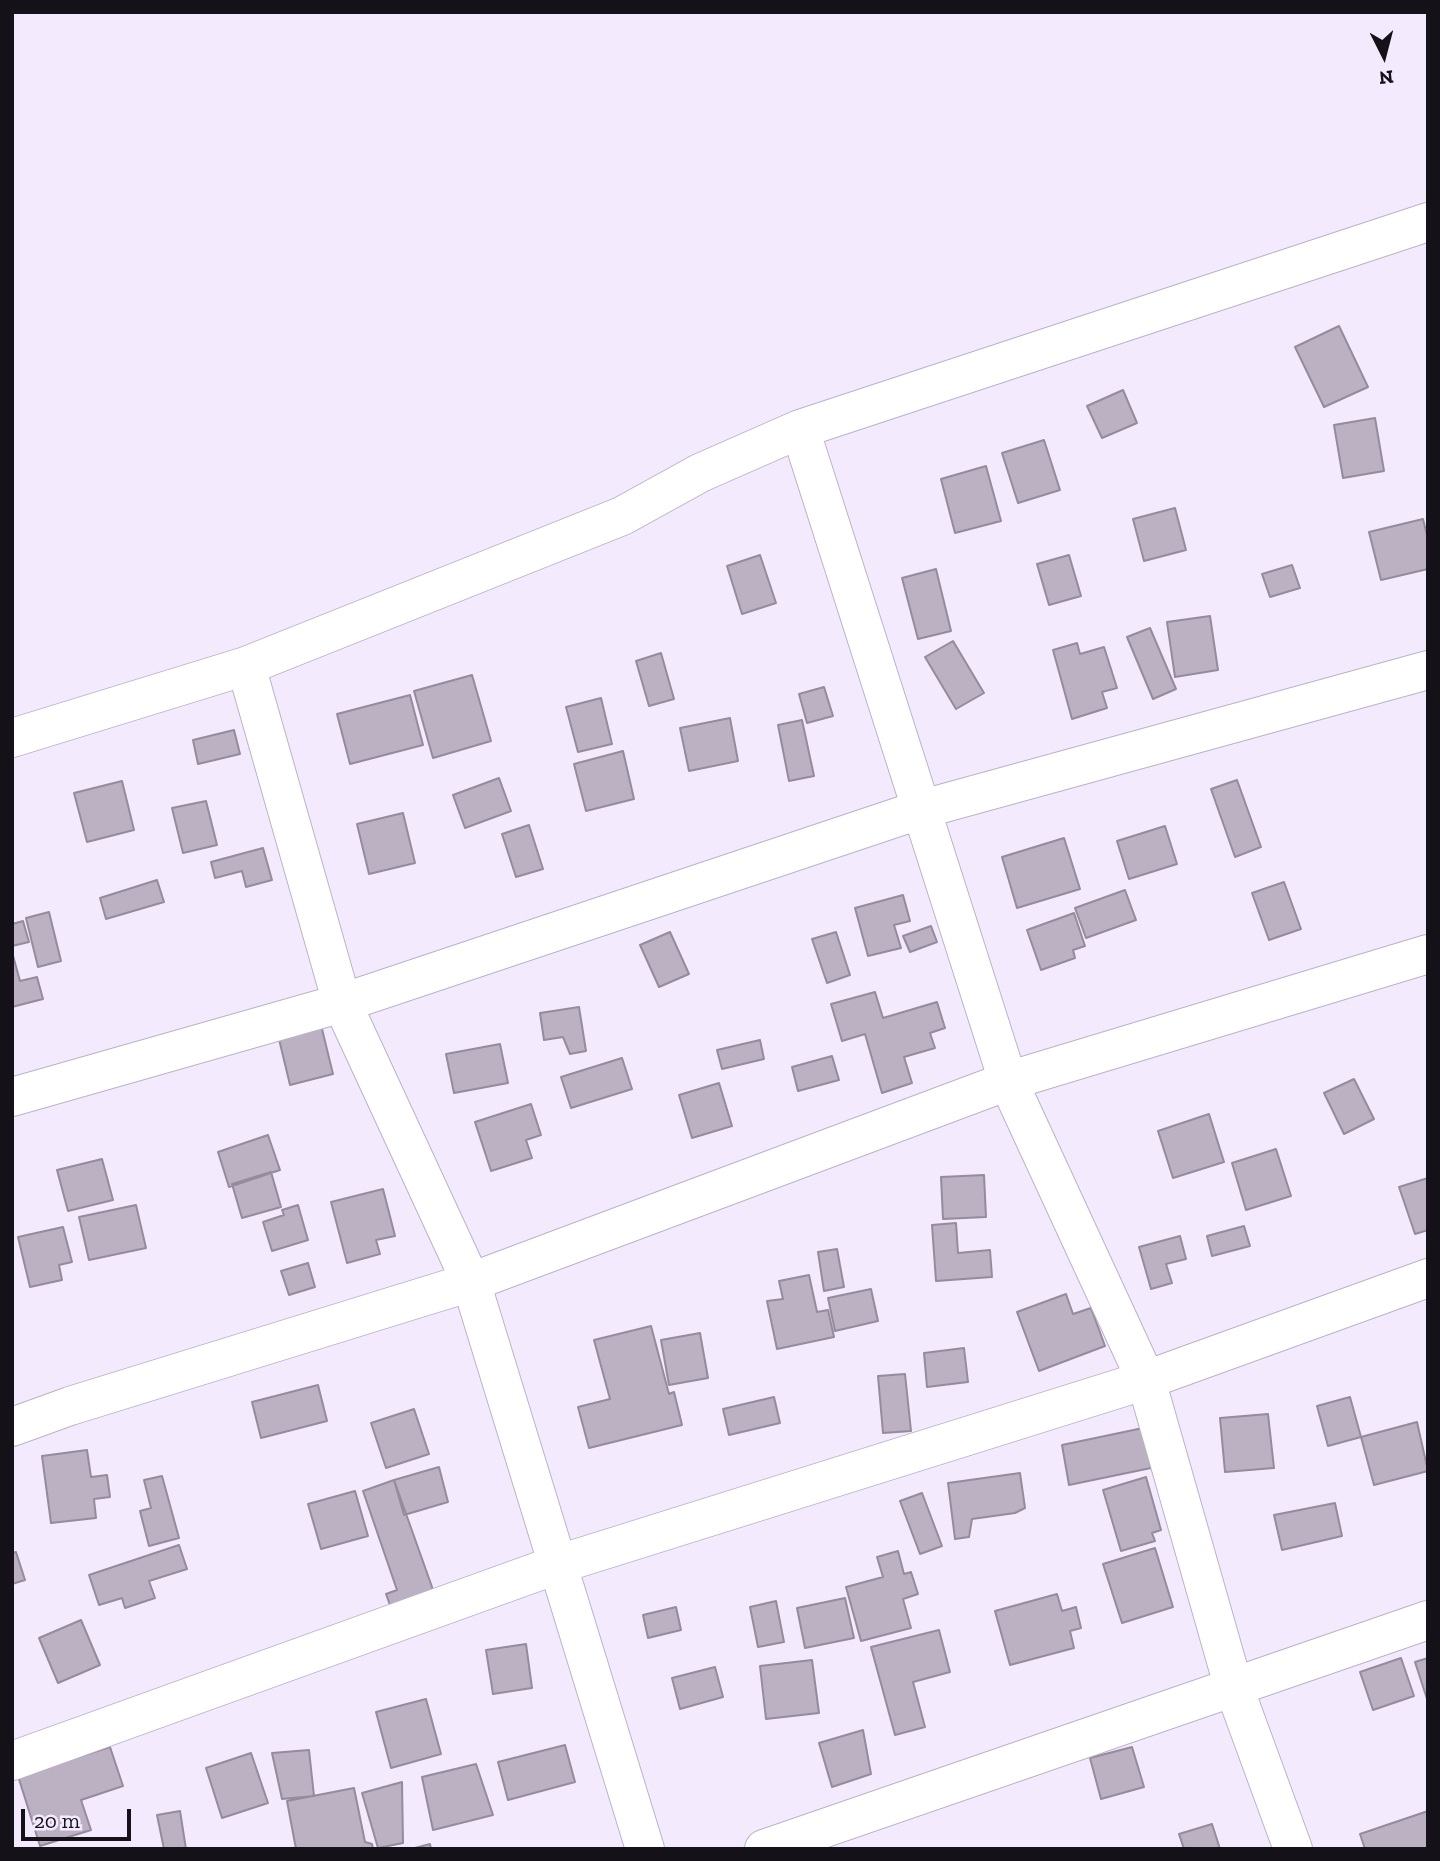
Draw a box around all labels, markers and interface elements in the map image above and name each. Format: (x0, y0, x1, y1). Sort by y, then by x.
north arrow (1349, 21, 1419, 91)
text: N (1378, 65, 1395, 90)
scale bar (24, 1794, 135, 1838)
text: 20 m (34, 1808, 80, 1833)

